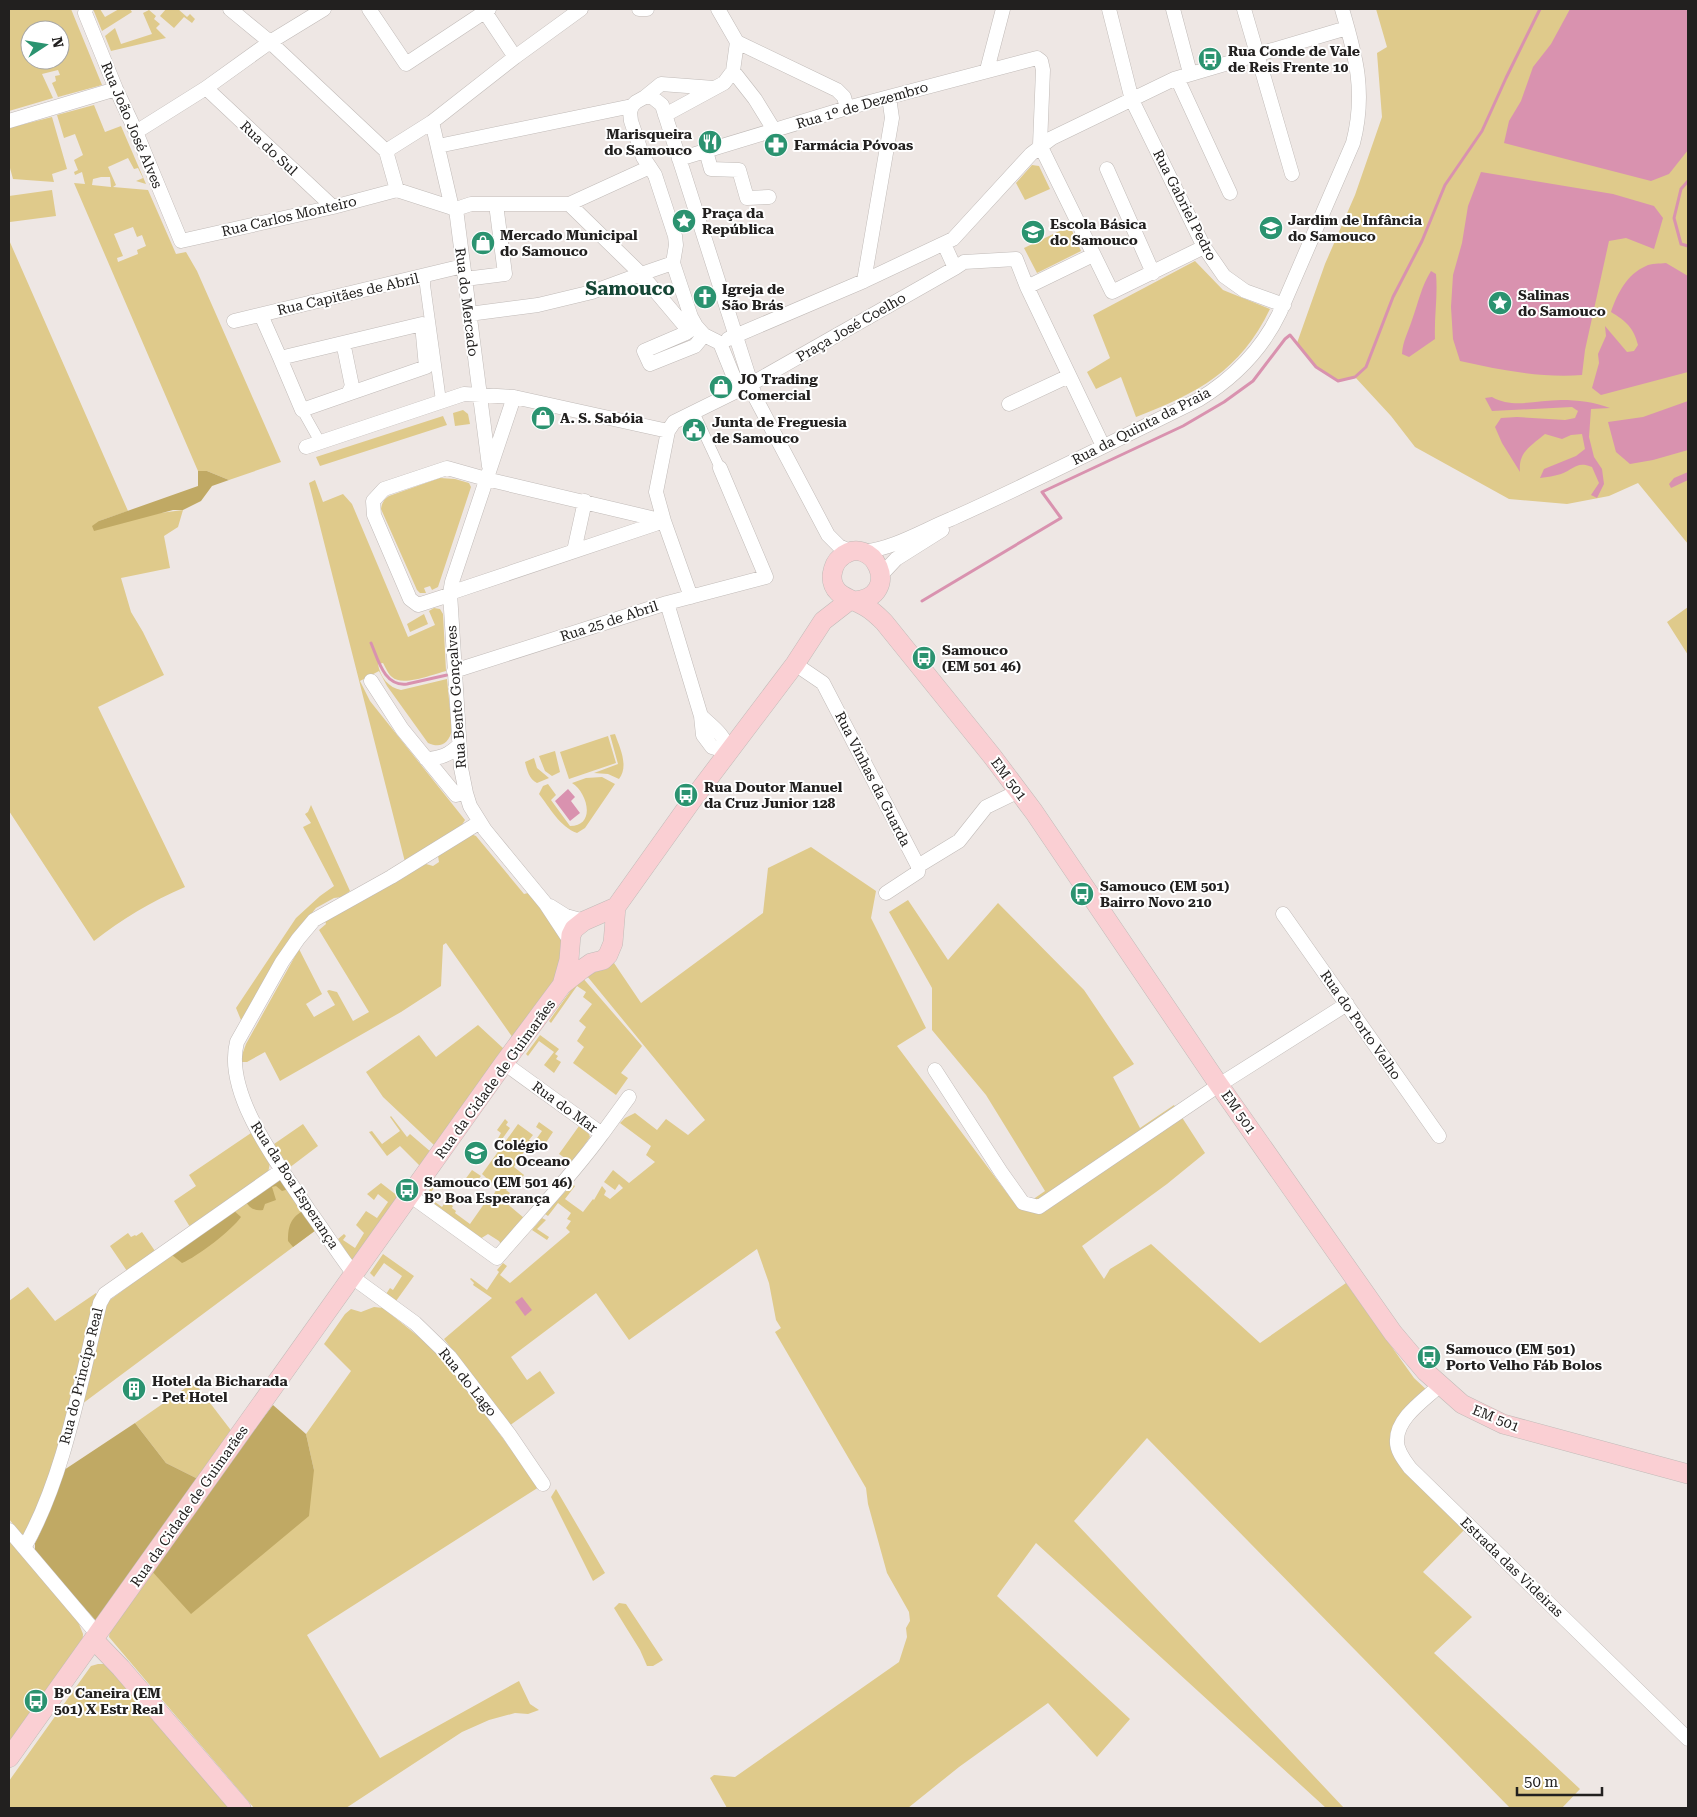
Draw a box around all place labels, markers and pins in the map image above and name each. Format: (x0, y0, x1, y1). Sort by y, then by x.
place label: Rua Conde de Vale de Reis Frente 10 (1228, 43, 1360, 75)
bus stop icon: Rua Conde de Vale de Reis Frente 10 (1197, 46, 1223, 72)
place label: Marisqueira do Samouco (604, 126, 693, 158)
restaurant icon: Marisqueira do Samouco (697, 129, 723, 155)
pharmacy icon: Farmácia Póvoas (763, 132, 789, 158)
place label: Farmácia Póvoas (794, 137, 913, 153)
place label: Praça da República (702, 205, 775, 237)
place icon: Praça da República (671, 208, 697, 234)
place label: Jardim de Infância do Samouco (1288, 212, 1423, 244)
school or university icon: Jardim de Infância do Samouco (1258, 215, 1284, 241)
place label: Escola Básica do Samouco (1050, 216, 1147, 248)
school or university icon: Escola Básica do Samouco (1020, 219, 1046, 245)
place label: Mercado Municipal do Samouco (500, 227, 638, 259)
shop icon: Mercado Municipal do Samouco (470, 230, 496, 256)
place label: Igreja de São Brás (722, 281, 784, 313)
church icon: Igreja de São Brás (692, 284, 718, 310)
place label: Salinas do Samouco (1518, 287, 1606, 319)
place icon: Salinas do Samouco (1487, 290, 1513, 316)
place label: JO Trading Comercial (738, 371, 818, 403)
shop icon: JO Trading Comercial (708, 374, 734, 400)
shop icon: A. S. Sabóia (530, 405, 556, 431)
place label: A. S. Sabóia (560, 410, 644, 426)
place label: Junta de Freguesia de Samouco (712, 414, 848, 446)
public building icon: Junta de Freguesia de Samouco (681, 417, 707, 443)
place label: Samouco (EM 501 46) (942, 642, 1021, 674)
bus stop icon: Samouco (EM 501 46) (911, 645, 937, 671)
place label: Rua Doutor Manuel da Cruz Junior 128 (704, 779, 843, 811)
bus stop icon: Rua Doutor Manuel da Cruz Junior 128 (673, 782, 699, 808)
place label: Samouco (EM 501) Bairro Novo 210 (1100, 878, 1229, 910)
bus stop icon: Samouco (EM 501) Bairro Novo 210 (1069, 881, 1095, 907)
place label: Colégio do Oceano (494, 1137, 570, 1169)
school or university icon: Colégio do Oceano (463, 1140, 489, 1166)
place label: Samouco (EM 501 46) Bº Boa Esperança (424, 1174, 572, 1206)
bus stop icon: Samouco (EM 501 46) Bº Boa Esperança (394, 1177, 420, 1203)
place label: Samouco (EM 501) Porto Velho Fáb Bolos (1446, 1341, 1602, 1373)
bus stop icon: Samouco (EM 501) Porto Velho Fáb Bolos (1416, 1344, 1442, 1370)
place label: Hotel da Bicharada - Pet Hotel (152, 1373, 288, 1405)
building icon: Hotel da Bicharada - Pet Hotel (121, 1376, 147, 1402)
place label: Bº Caneira (EM 501) X Estr Real (54, 1685, 163, 1717)
bus stop icon: Bº Caneira (EM 501) X Estr Real (23, 1688, 49, 1714)

